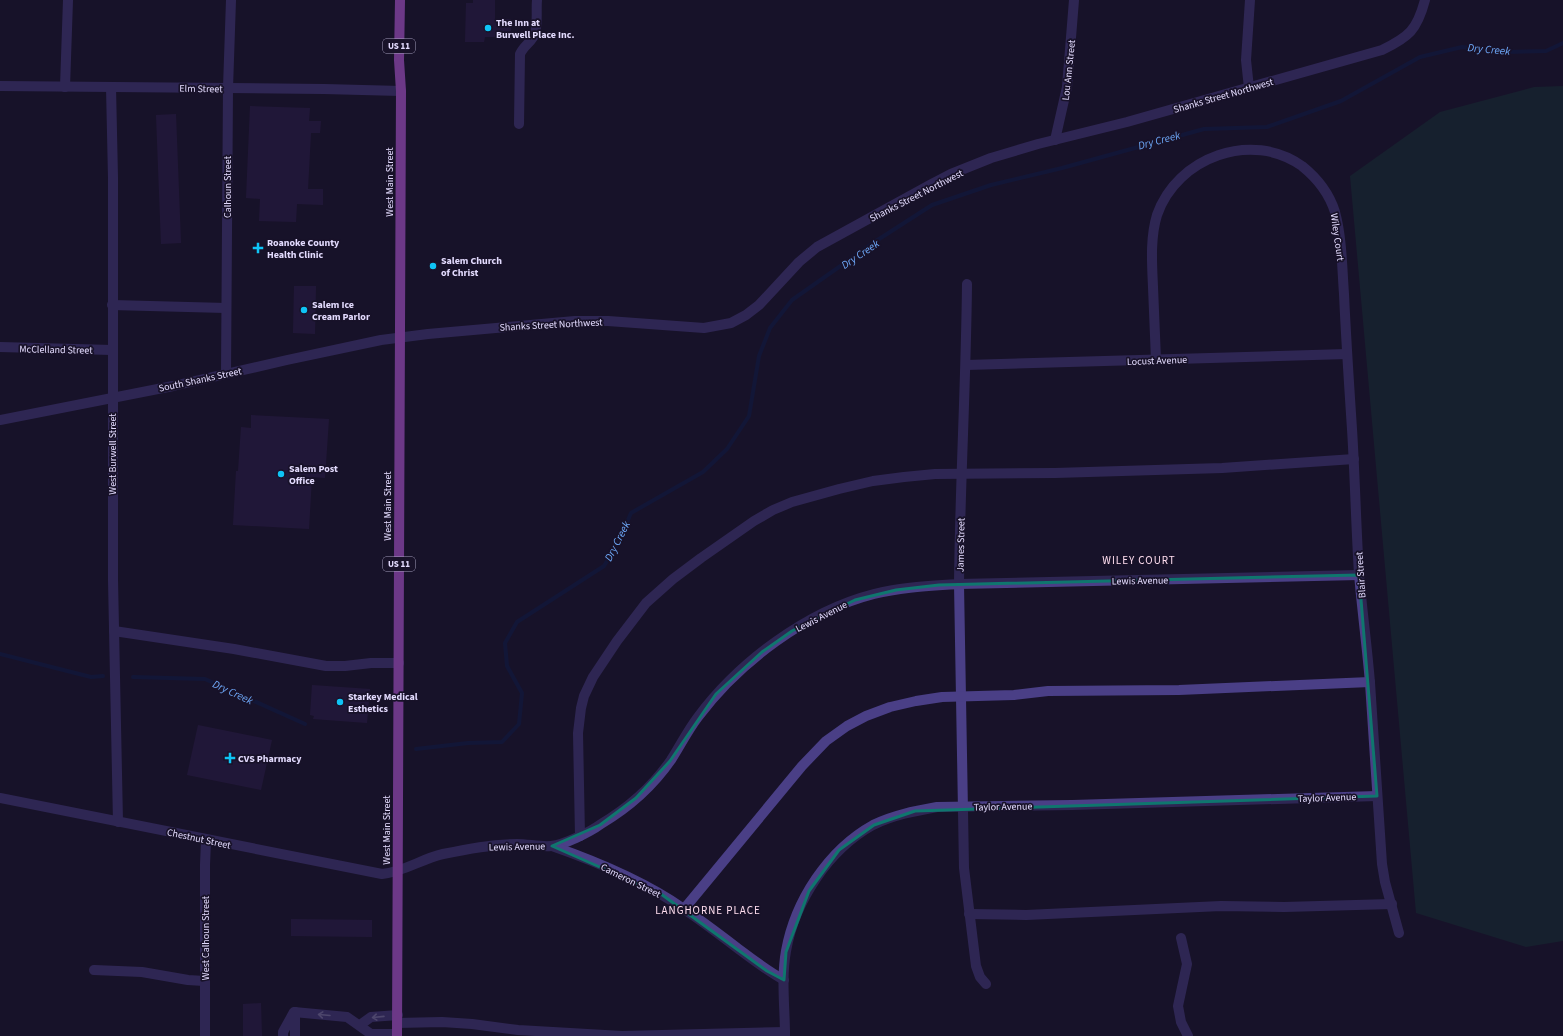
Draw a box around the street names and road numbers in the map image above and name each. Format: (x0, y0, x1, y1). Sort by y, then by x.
street label: Lou Ann Street (1059, 38, 1079, 101)
road number: US 11 (383, 39, 415, 53)
street label: Shanks Street Northwest (1172, 75, 1275, 117)
street label: Elm Street (179, 82, 223, 96)
street label: West Main Street (383, 147, 397, 217)
street label: Calhoun Street (221, 155, 235, 218)
street label: Shanks Street Northwest (867, 166, 966, 226)
street label: Wiley Court (1327, 212, 1347, 262)
street label: Shanks Street Northwest (499, 315, 604, 335)
street label: McClelland Street (19, 342, 93, 358)
street label: Locust Avenue (1127, 353, 1187, 369)
street label: South Shanks Street (157, 364, 244, 396)
street label: West Burwell Street (106, 413, 120, 495)
street label: West Main Street (381, 471, 395, 541)
street label: James Street (954, 517, 968, 572)
street label: Blair Street (1352, 551, 1370, 599)
road number: US 11 (383, 557, 415, 571)
street label: Lewis Avenue (1112, 574, 1168, 588)
street label: Lewis Avenue (793, 598, 850, 636)
street label: Taylor Avenue (1298, 790, 1357, 806)
street label: West Main Street (380, 795, 394, 865)
street label: Taylor Avenue (974, 799, 1032, 815)
street label: Chestnut Street (166, 825, 233, 853)
street label: Lewis Avenue (489, 840, 545, 854)
street label: Cameron Street (598, 860, 664, 902)
street label: West Calhoun Street (199, 895, 213, 980)

